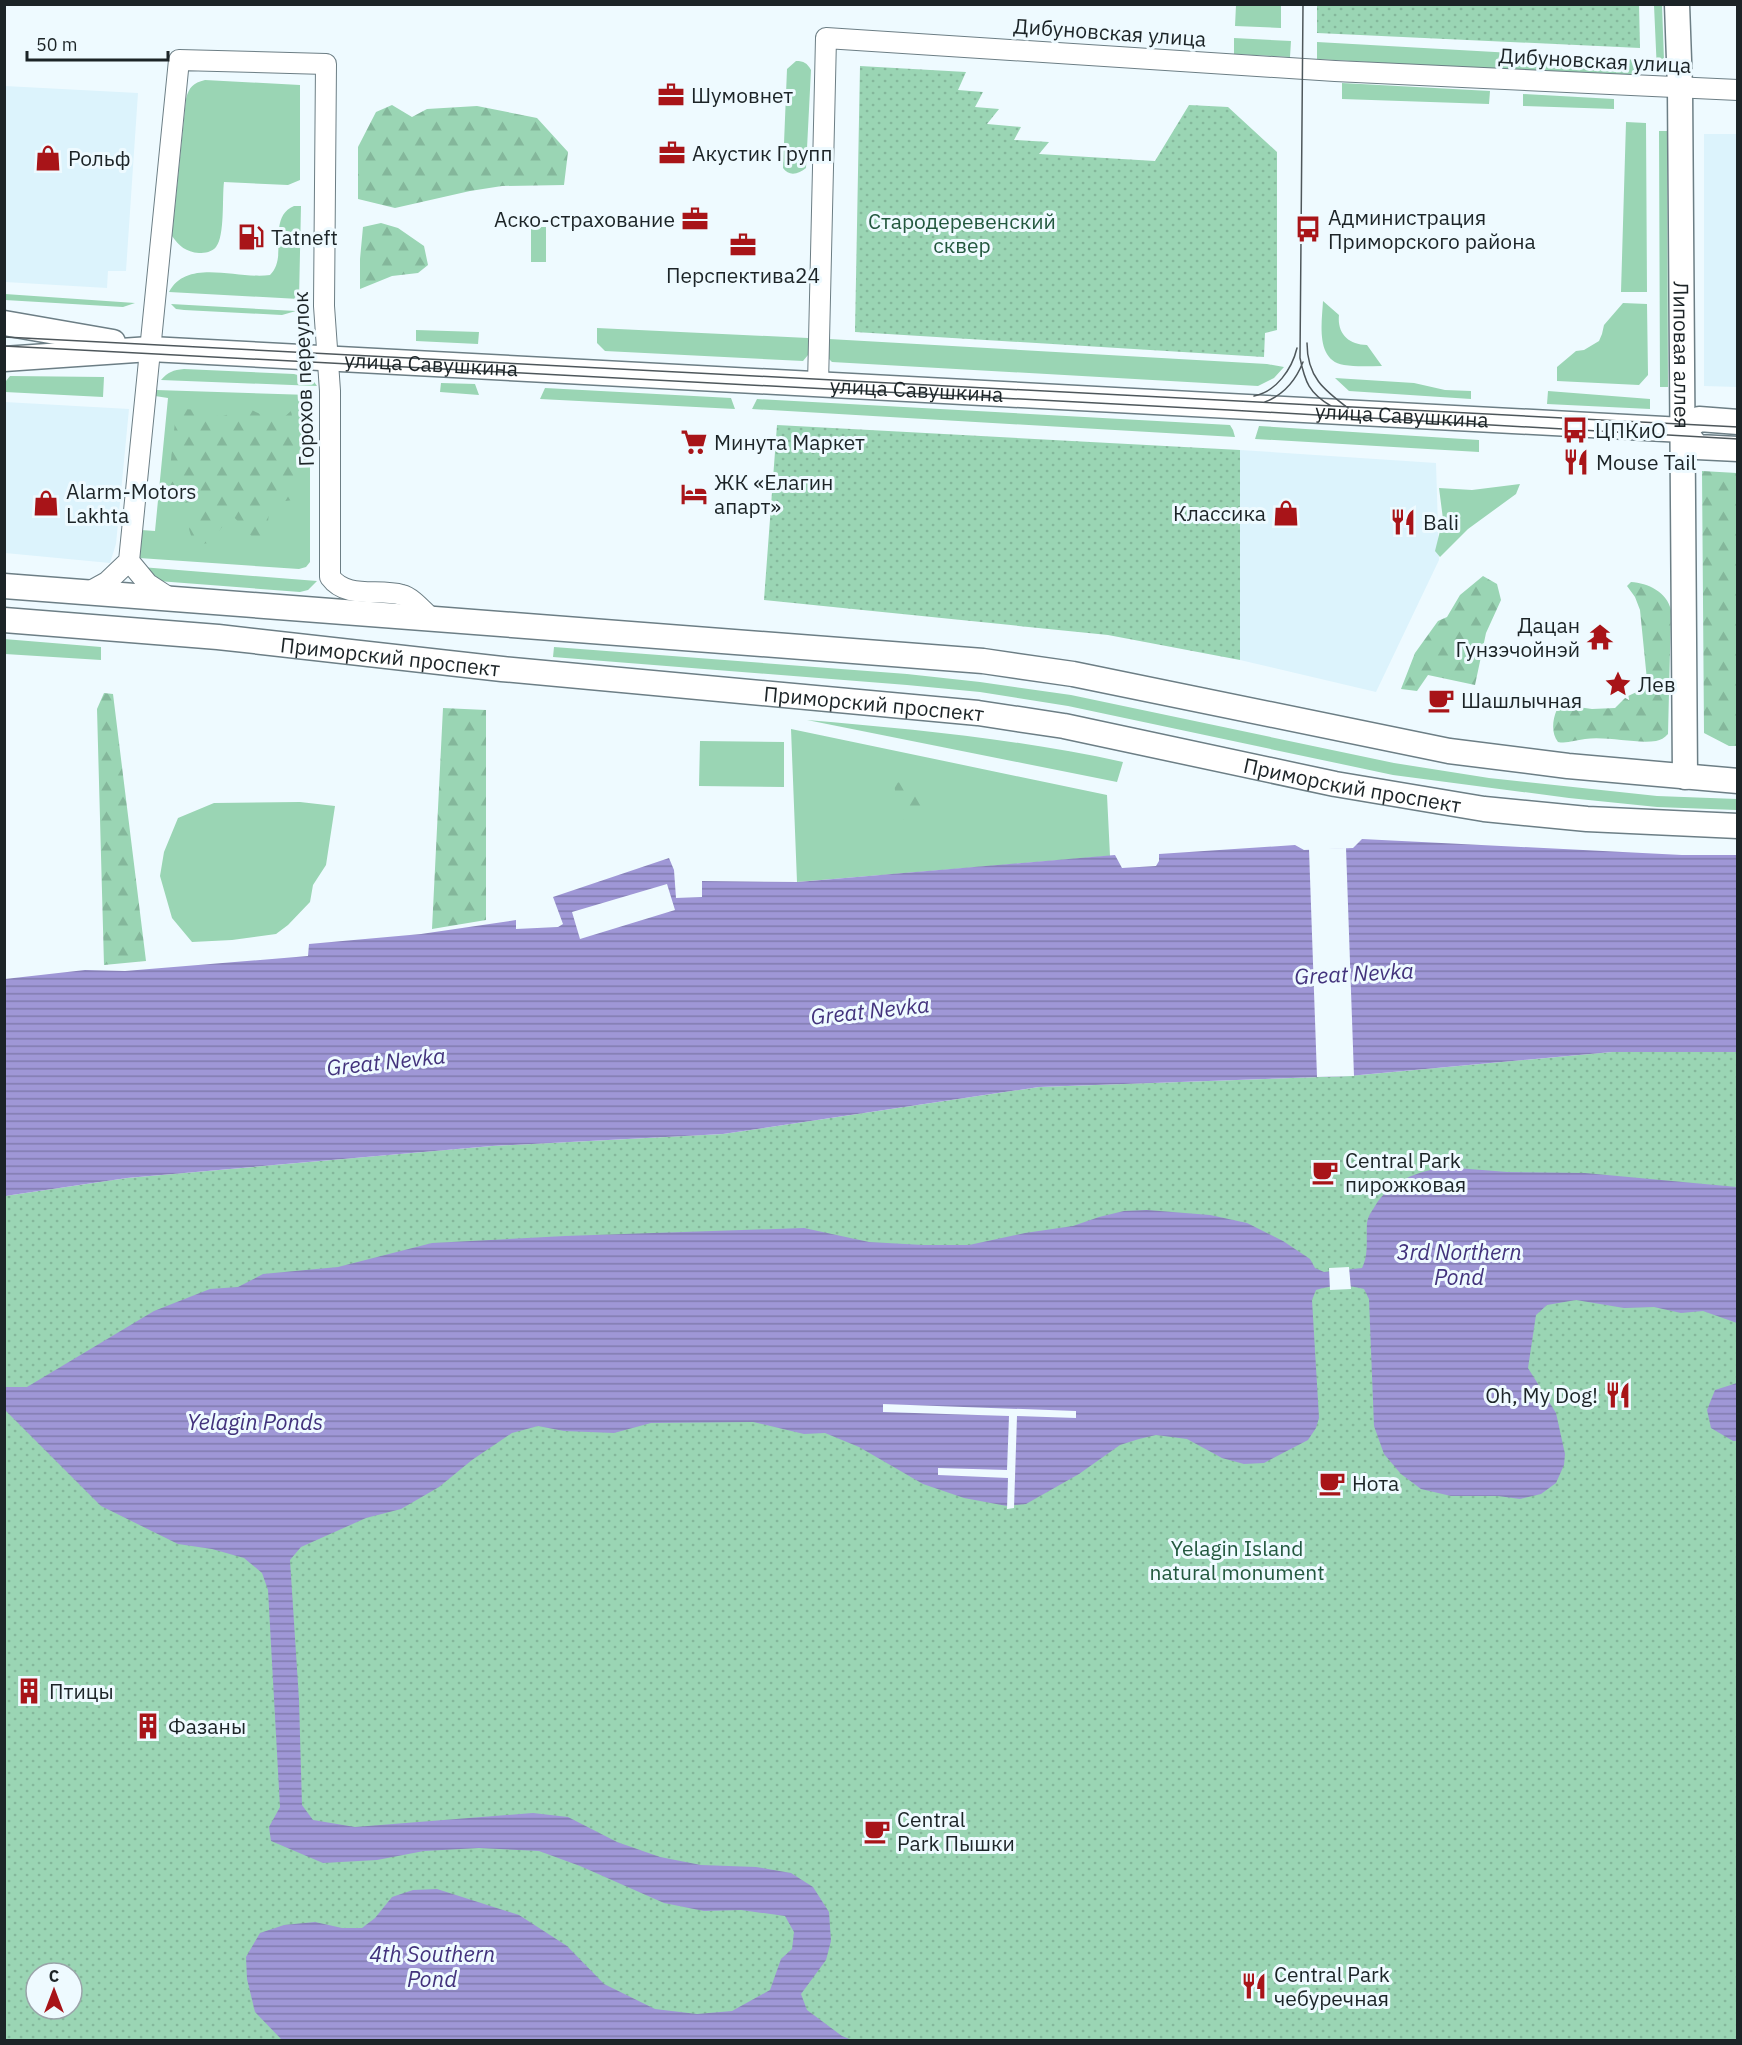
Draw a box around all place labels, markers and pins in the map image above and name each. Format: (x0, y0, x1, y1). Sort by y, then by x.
office icon: Шумовнет (656, 80, 686, 110)
place label: Шумовнет (691, 81, 793, 109)
office icon: Акустик Групп (657, 138, 687, 168)
place label: Акустик Групп (692, 139, 832, 167)
shop icon: Рольф (33, 143, 63, 173)
place label: Рольф (68, 144, 131, 172)
place label: Администрация Приморского района (1328, 203, 1536, 255)
office icon: Аско-страхование (680, 204, 710, 234)
place label: Аско-страхование (494, 205, 675, 233)
bus stop icon: Администрация Приморского района (1293, 214, 1323, 244)
fuel station icon: Tatneft (236, 222, 266, 252)
place label: Tatneft (271, 223, 338, 251)
office icon: Перспектива24 (728, 230, 758, 260)
place label: Перспектива24 (666, 261, 820, 289)
bus stop icon: ЦПКиО (1560, 415, 1590, 445)
place label: ЦПКиО (1595, 416, 1666, 444)
supermarket icon: Минута Маркет (679, 427, 709, 457)
place label: Минута Маркет (714, 428, 865, 456)
restaurant icon: Mouse Tail (1561, 447, 1591, 477)
place label: Mouse Tail (1596, 448, 1696, 476)
place label: ЖК «Елагин апарт» (714, 468, 833, 520)
place label: Alarm-Motors Lakhta (66, 477, 197, 529)
hotel icon: ЖК «Елагин апарт» (679, 479, 709, 509)
shop icon: Alarm-Motors Lakhta (31, 488, 61, 518)
shop icon: Классика (1271, 498, 1301, 528)
place label: Классика (1173, 499, 1266, 527)
restaurant icon: Bali (1388, 507, 1418, 537)
place label: Bali (1423, 508, 1459, 536)
place label: Дацан Гунзэчойнэй (1456, 611, 1580, 663)
temple icon: Дацан Гунзэчойнэй (1585, 622, 1615, 652)
place icon: Лев (1603, 669, 1633, 699)
place label: Лев (1638, 670, 1676, 698)
cafe icon: Шашлычная (1426, 685, 1456, 715)
place label: Шашлычная (1461, 686, 1582, 714)
place label: Central Park пирожковая (1345, 1146, 1466, 1198)
cafe icon: Central Park пирожковая (1310, 1157, 1340, 1187)
restaurant icon: Oh, My Dog! (1603, 1380, 1633, 1410)
place label: Oh, My Dog! (1485, 1381, 1598, 1409)
cafe icon: Нота (1317, 1468, 1347, 1498)
place label: Нота (1352, 1469, 1399, 1497)
building icon: Птицы (14, 1676, 44, 1706)
place label: Птицы (49, 1677, 114, 1705)
building icon: Фазаны (133, 1711, 163, 1741)
place label: Фазаны (168, 1712, 246, 1740)
place label: Central Park Пышки (897, 1805, 1015, 1857)
cafe icon: Central Park Пышки (862, 1816, 892, 1846)
place label: Central Park чебуречная (1274, 1960, 1390, 2012)
restaurant icon: Central Park чебуречная (1239, 1971, 1269, 2001)

